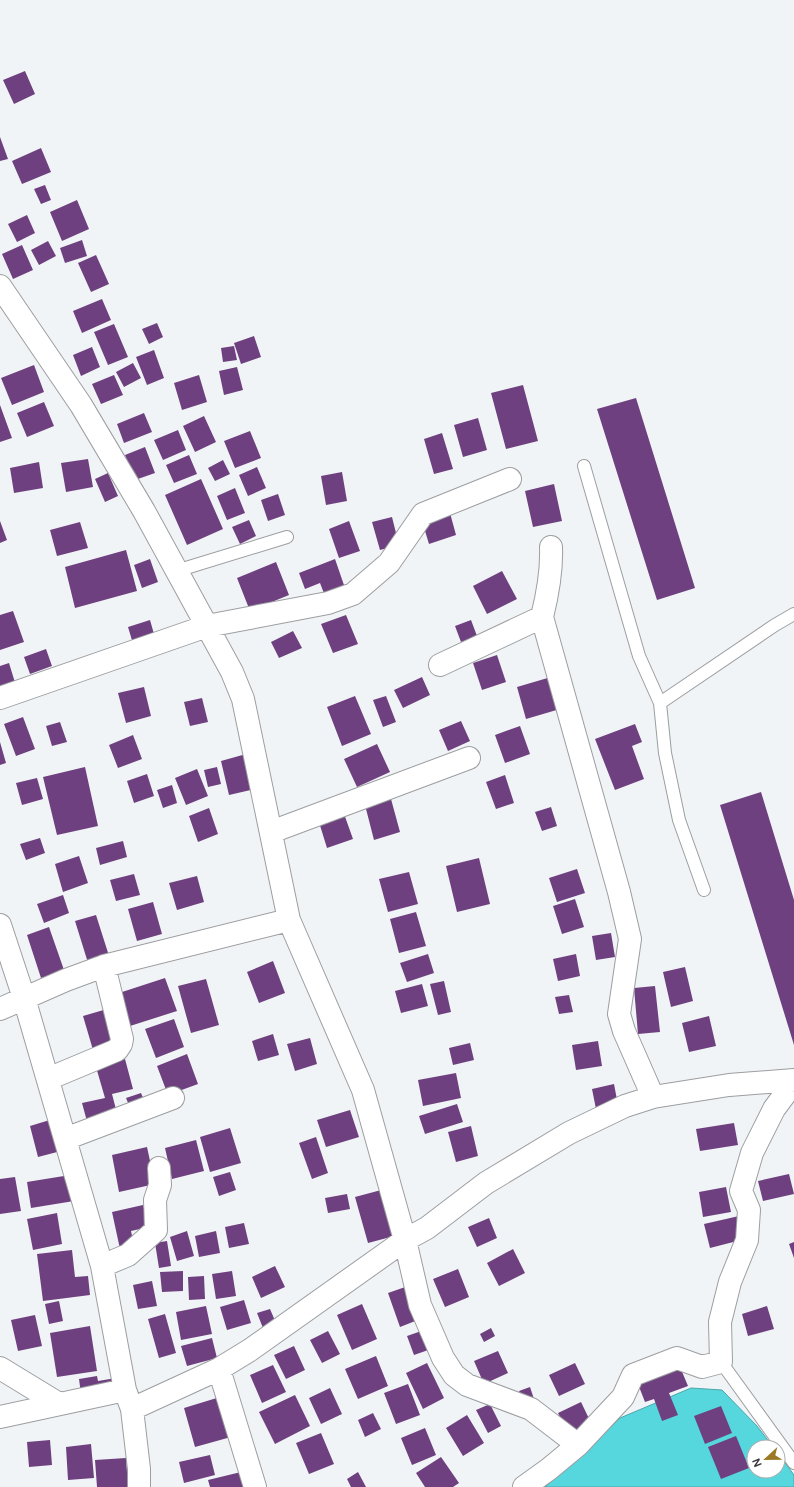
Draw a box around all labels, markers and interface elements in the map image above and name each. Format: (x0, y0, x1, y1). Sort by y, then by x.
north arrow (746, 1439, 786, 1479)
text: N (749, 1456, 765, 1469)

